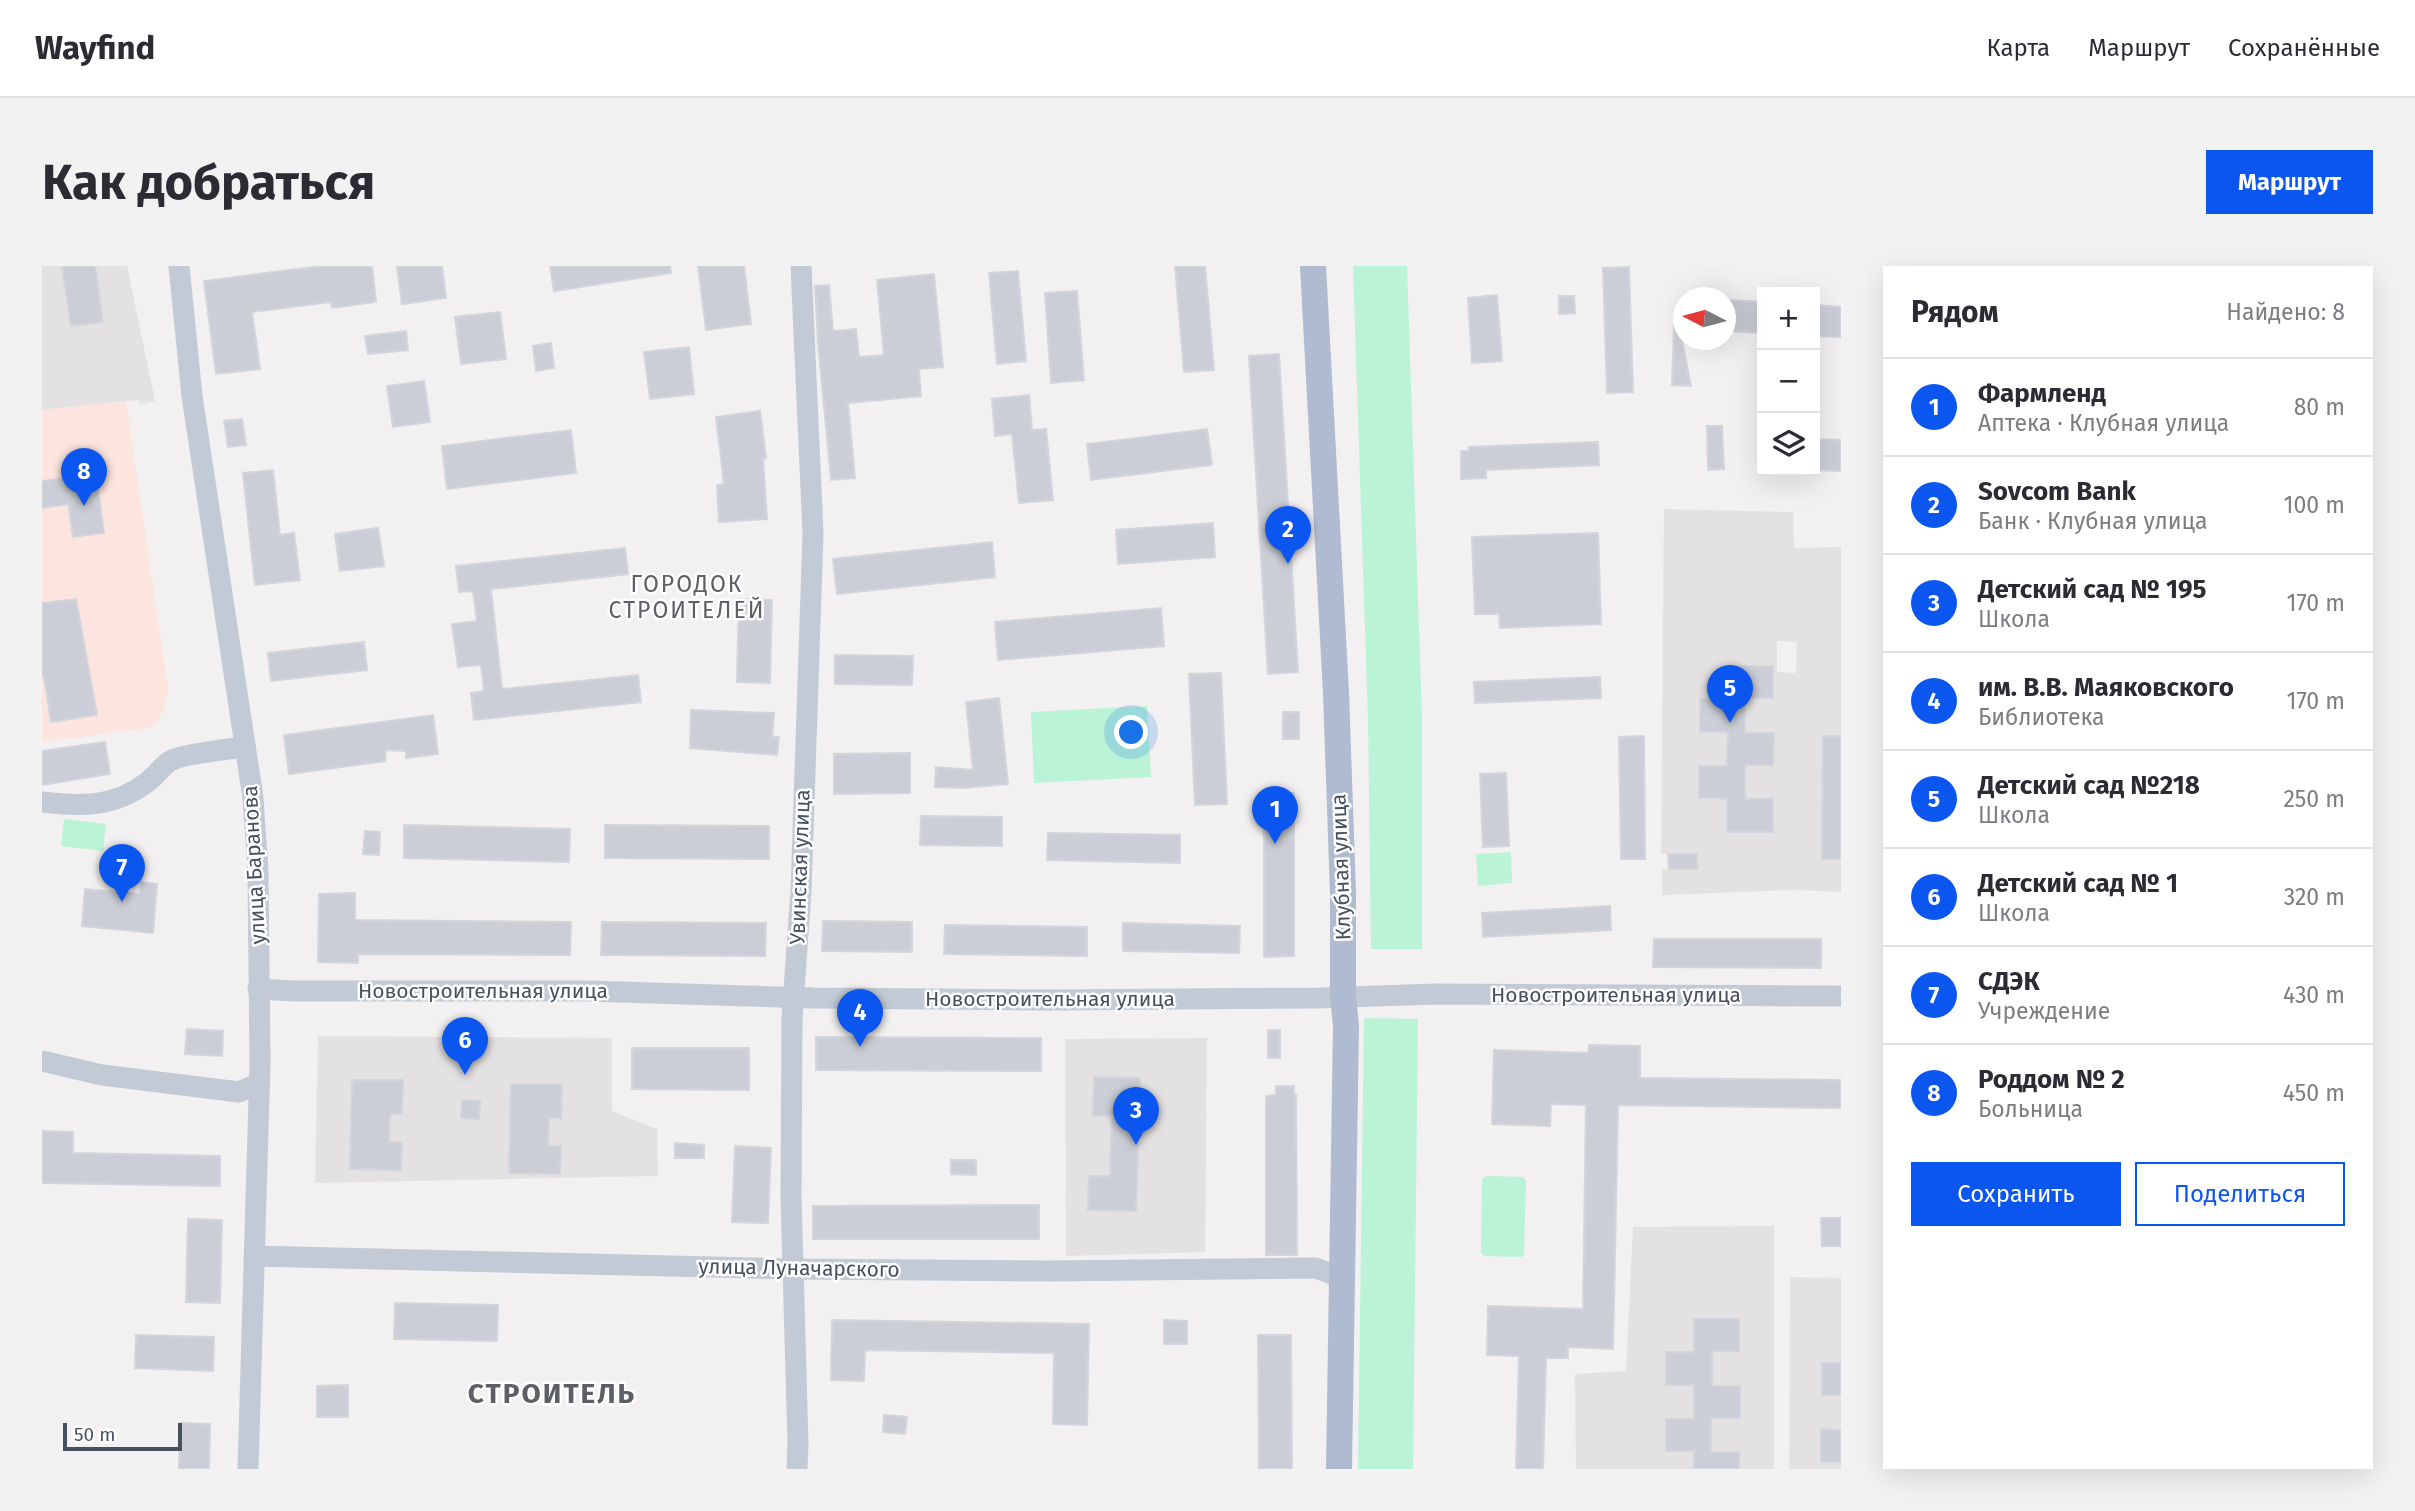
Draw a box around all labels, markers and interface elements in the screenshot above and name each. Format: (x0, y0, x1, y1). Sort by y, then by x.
text: Wayfind (35, 28, 155, 68)
text: Карта (1987, 34, 2050, 62)
text: Маршрут (2088, 34, 2190, 62)
text: Сохранённые (2228, 34, 2380, 62)
button: Маршрут (2206, 150, 2373, 214)
text: Как добраться (42, 153, 375, 212)
north arrow (1673, 287, 1736, 350)
map controls (1757, 287, 1820, 476)
button: + (1757, 287, 1820, 350)
text: Рядом (1911, 294, 1999, 330)
text: Найдено: 8 (2226, 298, 2345, 326)
button: − (1757, 350, 1820, 413)
text: Фармленд (1978, 378, 2106, 409)
text: 1 (1929, 393, 1939, 421)
text: 80 m (2294, 393, 2345, 421)
text: Аптека · Клубная улица (1978, 409, 2229, 437)
button: layers (1757, 413, 1820, 476)
pin: 8 (61, 448, 107, 506)
text: Sovcom Bank (1978, 476, 2136, 507)
text: 2 (1928, 491, 1940, 519)
text: 100 m (2284, 491, 2345, 519)
pin: 2 (1265, 506, 1311, 564)
text: Банк · Клубная улица (1978, 507, 2208, 535)
district label: ГОРОДОК СТРОИТЕЛЕЙ (609, 570, 765, 624)
text: Детский сад № 195 (1978, 574, 2207, 605)
text: 3 (1928, 589, 1940, 617)
text: 170 m (2286, 589, 2345, 617)
text: Школа (1978, 605, 2050, 633)
pin: 5 (1707, 665, 1753, 723)
text: им. В.В. Маяковского (1978, 672, 2234, 703)
text: 4 (1928, 687, 1941, 715)
text: 170 m (2286, 687, 2345, 715)
text: Библиотека (1978, 703, 2105, 731)
your location (1114, 715, 1148, 749)
text: Детский сад №218 (1978, 770, 2200, 801)
street label: улица Баранова (237, 785, 271, 945)
text: 5 (1928, 785, 1940, 813)
text: 250 m (2283, 785, 2345, 813)
pin: 1 (1252, 786, 1298, 844)
street label: Увинская улица (784, 789, 816, 945)
street label: Клубная улица (1325, 793, 1357, 941)
text: Школа (1978, 801, 2050, 829)
pin: 7 (99, 844, 145, 902)
text: Детский сад № 1 (1978, 868, 2178, 899)
text: 6 (1928, 883, 1940, 911)
text: 320 m (2284, 883, 2345, 911)
text: Школа (1978, 899, 2050, 927)
text: СДЭК (1978, 966, 2040, 997)
street label: Новостроительная улица (358, 978, 608, 1004)
text: 7 (1929, 981, 1939, 1009)
text: 430 m (2283, 981, 2345, 1009)
street label: Новостроительная улица (1491, 982, 1741, 1008)
street label: Новостроительная улица (925, 986, 1175, 1012)
pin: 4 (837, 989, 883, 1047)
text: Учреждение (1978, 997, 2110, 1025)
pin: 6 (442, 1017, 488, 1075)
text: Роддом № 2 (1978, 1064, 2125, 1095)
text: 8 (1927, 1079, 1941, 1107)
text: 450 m (2283, 1079, 2345, 1107)
pin: 3 (1113, 1087, 1159, 1145)
text: Больница (1978, 1095, 2083, 1123)
button: Сохранить (1911, 1162, 2121, 1226)
button: Поделиться (2135, 1162, 2345, 1226)
street label: улица Луначарского (698, 1253, 900, 1283)
district label: СТРОИТЕЛЬ (468, 1377, 636, 1410)
scale bar (63, 1420, 182, 1452)
text: 50 m (74, 1423, 115, 1446)

